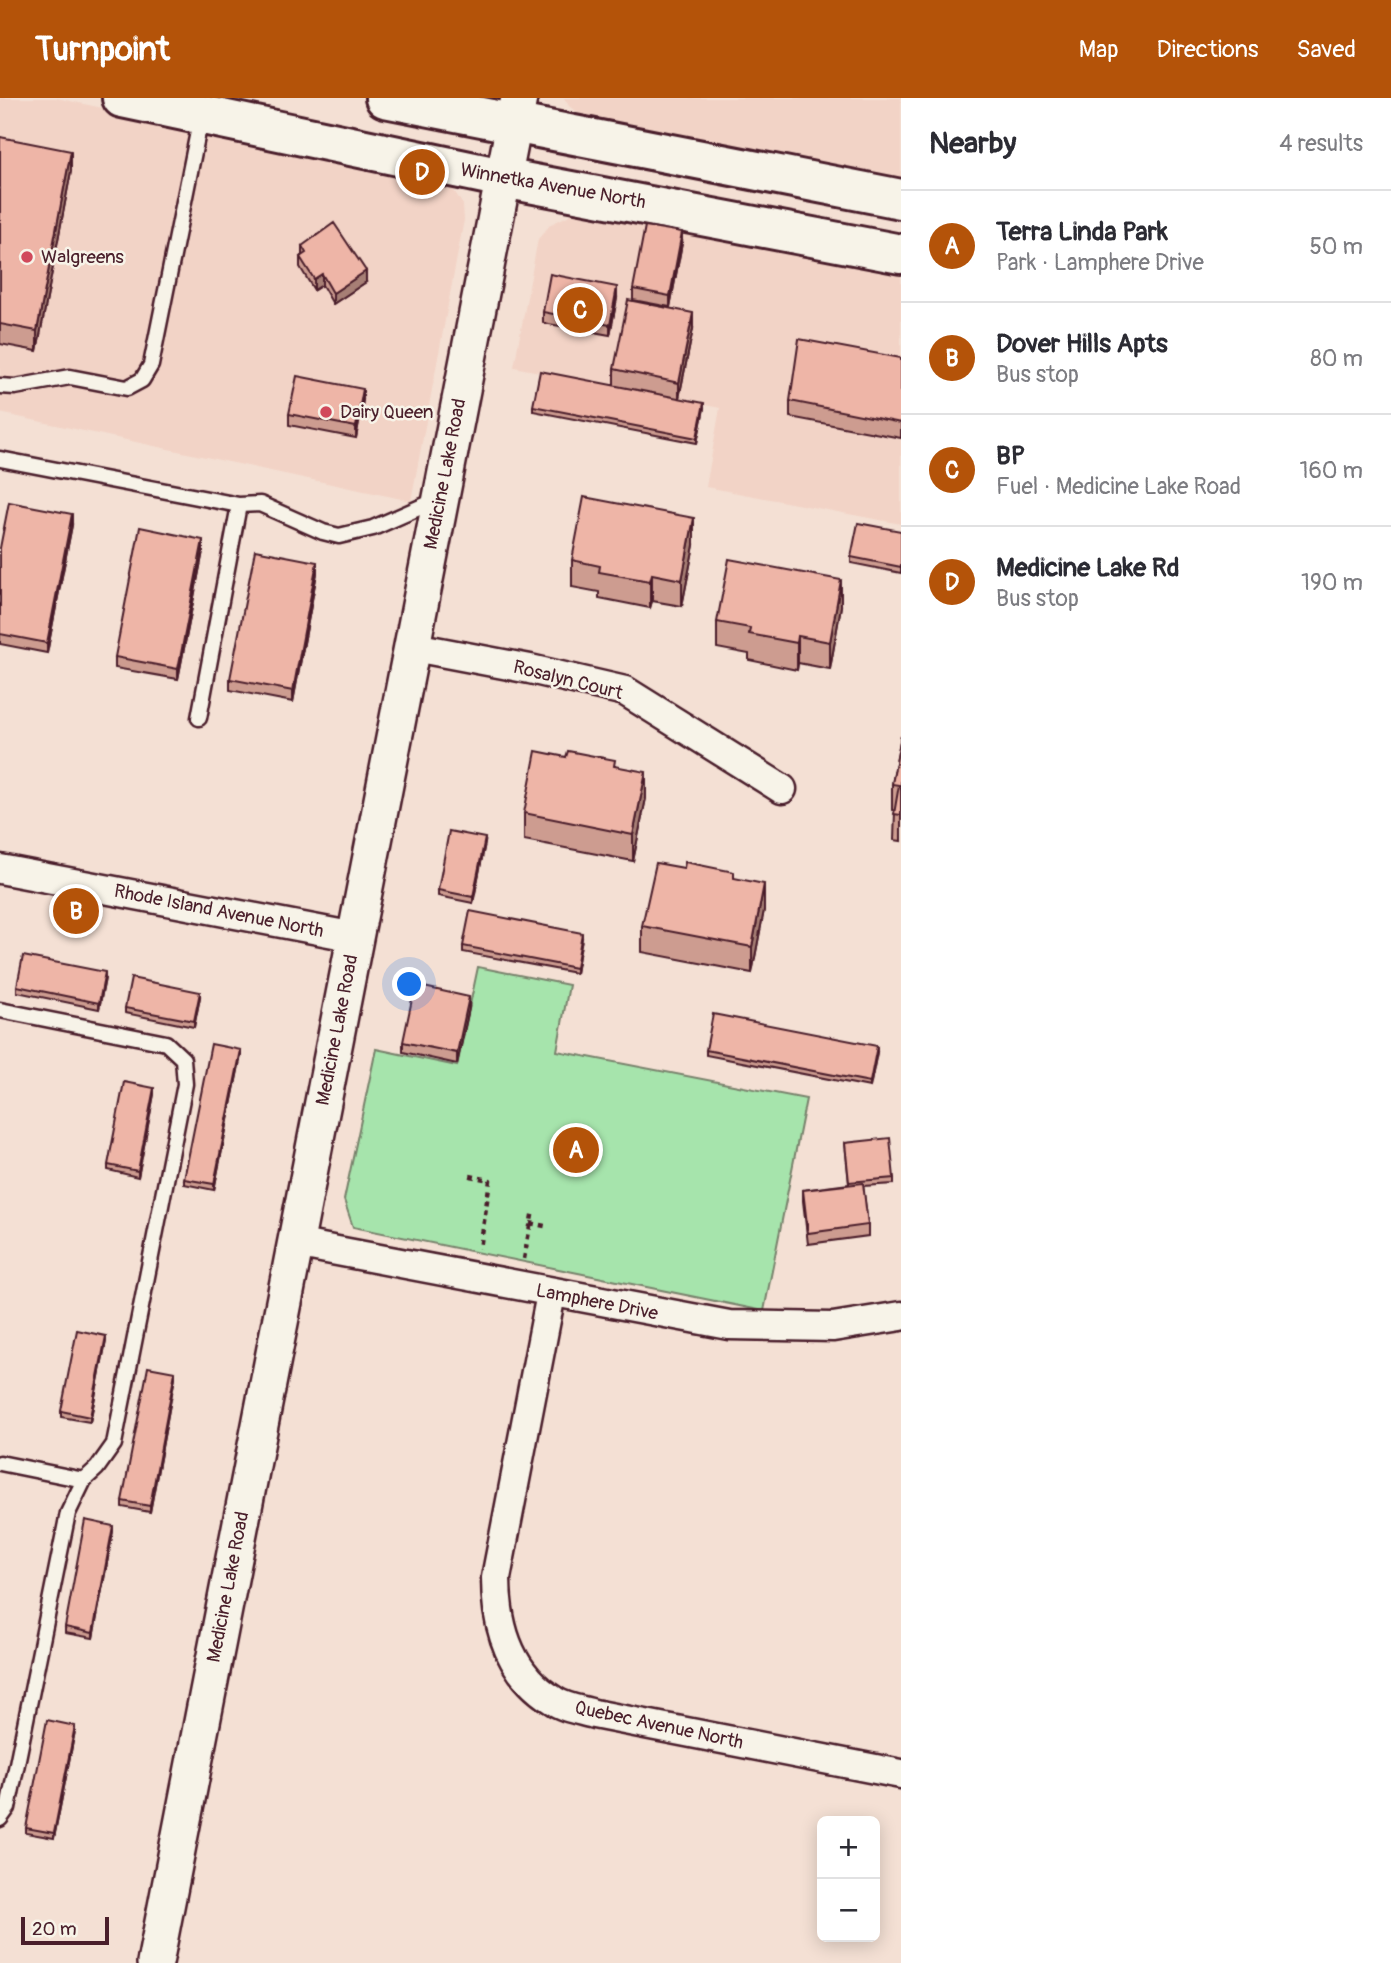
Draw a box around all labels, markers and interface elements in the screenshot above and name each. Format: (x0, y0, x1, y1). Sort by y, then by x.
text: Turnpoint (35, 29, 170, 70)
text: Map (1079, 35, 1119, 64)
text: Directions (1157, 35, 1258, 64)
text: Saved (1296, 35, 1356, 64)
text: Nearby (929, 125, 1016, 162)
text: 4 results (1279, 129, 1363, 158)
pin: D (399, 146, 445, 198)
street label: Winnetka Avenue North (458, 158, 648, 214)
text: Terra Linda Park (996, 216, 1168, 248)
text: A (945, 232, 959, 261)
text: 50 m (1309, 232, 1363, 261)
place label: Walgreens (41, 245, 124, 269)
text: Park · Lamphere Drive (996, 248, 1204, 277)
marker: Walgreens (19, 249, 35, 265)
pin: C (557, 284, 603, 336)
text: Dover Hills Apts (996, 328, 1168, 360)
text: B (945, 344, 959, 373)
text: 80 m (1310, 344, 1363, 373)
text: Bus stop (996, 360, 1079, 389)
street label: Medicine Lake Road (419, 397, 471, 551)
place label: Dairy Queen (340, 400, 433, 424)
marker: Dairy Queen (318, 404, 334, 420)
text: BP (996, 440, 1025, 472)
text: C (945, 456, 959, 485)
text: 160 m (1299, 456, 1363, 485)
text: Fuel · Medicine Lake Road (996, 472, 1241, 501)
text: Medicine Lake Rd (996, 552, 1180, 584)
text: D (945, 568, 959, 597)
text: 190 m (1301, 568, 1363, 597)
text: Bus stop (996, 584, 1079, 613)
street label: Rosalyn Court (511, 655, 626, 705)
street label: Rhode Island Avenue North (112, 879, 326, 943)
pin: B (53, 885, 99, 937)
street label: Medicine Lake Road (311, 953, 363, 1107)
your location (392, 967, 426, 1001)
pin: A (553, 1124, 599, 1176)
street label: Lamphere Drive (534, 1278, 661, 1326)
street label: Medicine Lake Road (202, 1510, 254, 1664)
street label: Quebec Avenue North (572, 1695, 746, 1755)
map controls (817, 1816, 880, 1942)
button: + (817, 1816, 880, 1879)
button: − (817, 1879, 880, 1942)
scale bar (21, 1914, 108, 1946)
text: 20 m (32, 1917, 77, 1941)

